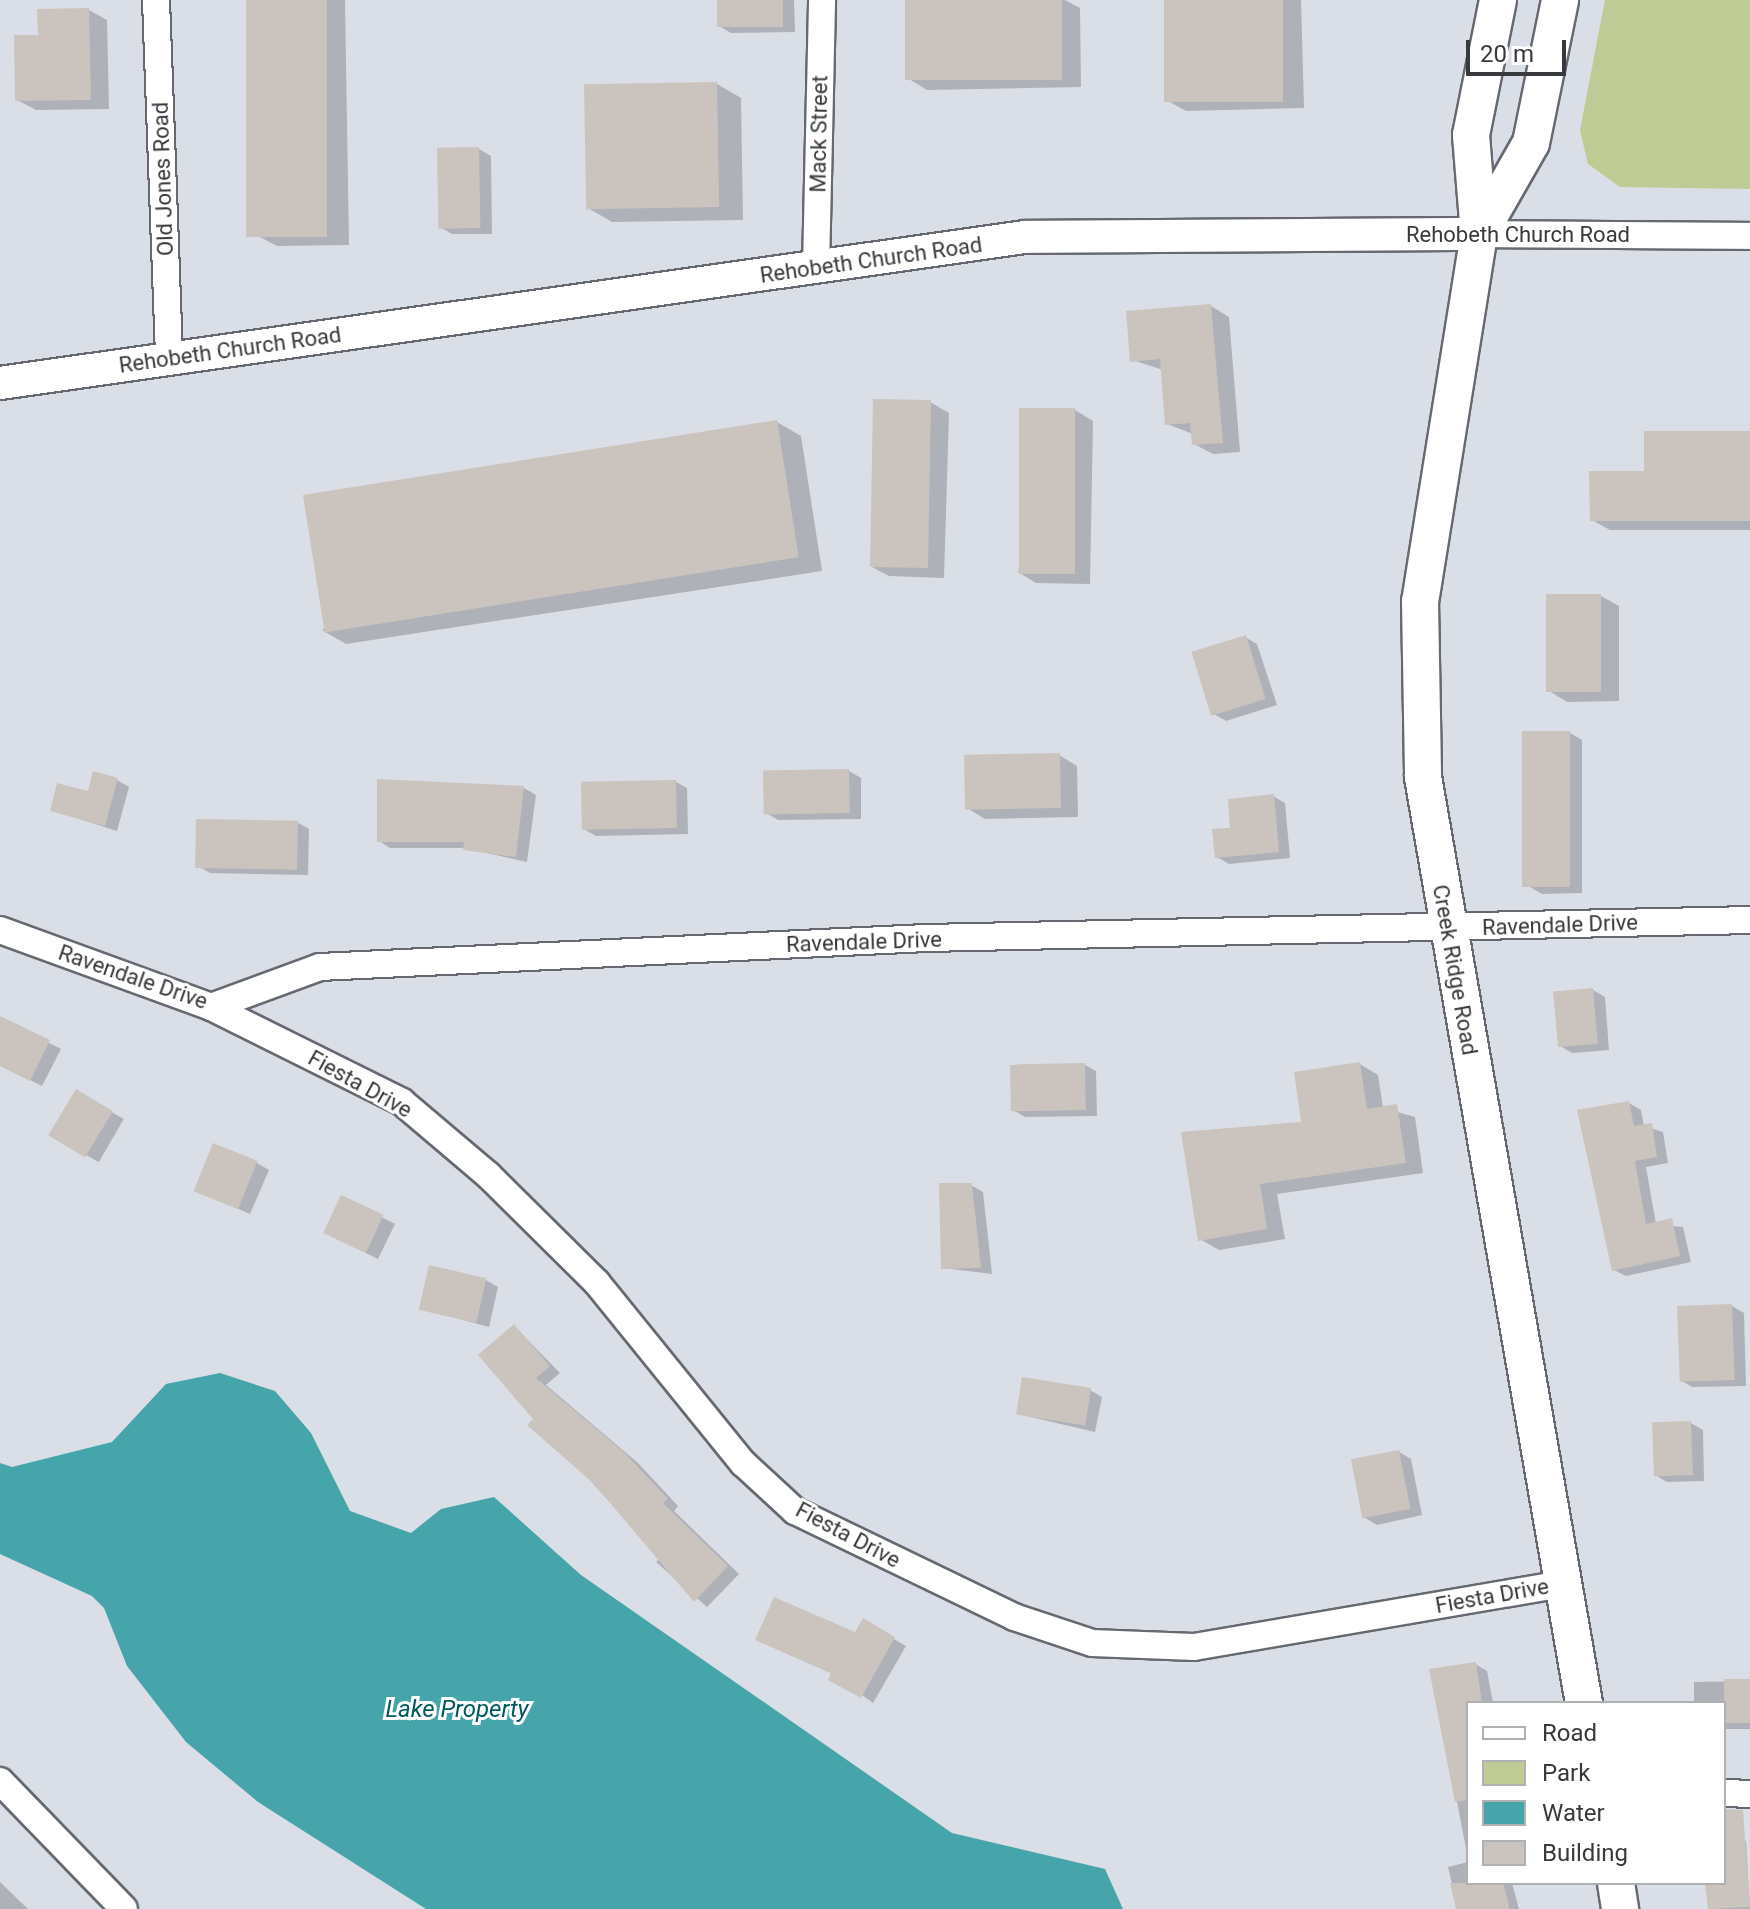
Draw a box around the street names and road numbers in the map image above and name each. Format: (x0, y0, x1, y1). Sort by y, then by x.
street label: Mack Street (805, 75, 833, 193)
street label: Old Jones Road (147, 102, 179, 256)
street label: Rehobeth Church Road (1406, 222, 1630, 248)
street label: Rehobeth Church Road (758, 231, 984, 289)
street label: Rehobeth Church Road (117, 321, 343, 379)
street label: Creek Ridge Road (1427, 883, 1483, 1057)
street label: Ravendale Drive (1482, 909, 1638, 941)
street label: Ravendale Drive (786, 926, 942, 958)
street label: Ravendale Drive (55, 939, 211, 1015)
street label: Fiesta Drive (303, 1045, 417, 1123)
street label: Fiesta Drive (791, 1496, 905, 1574)
street label: Fiesta Drive (1433, 1573, 1551, 1619)

